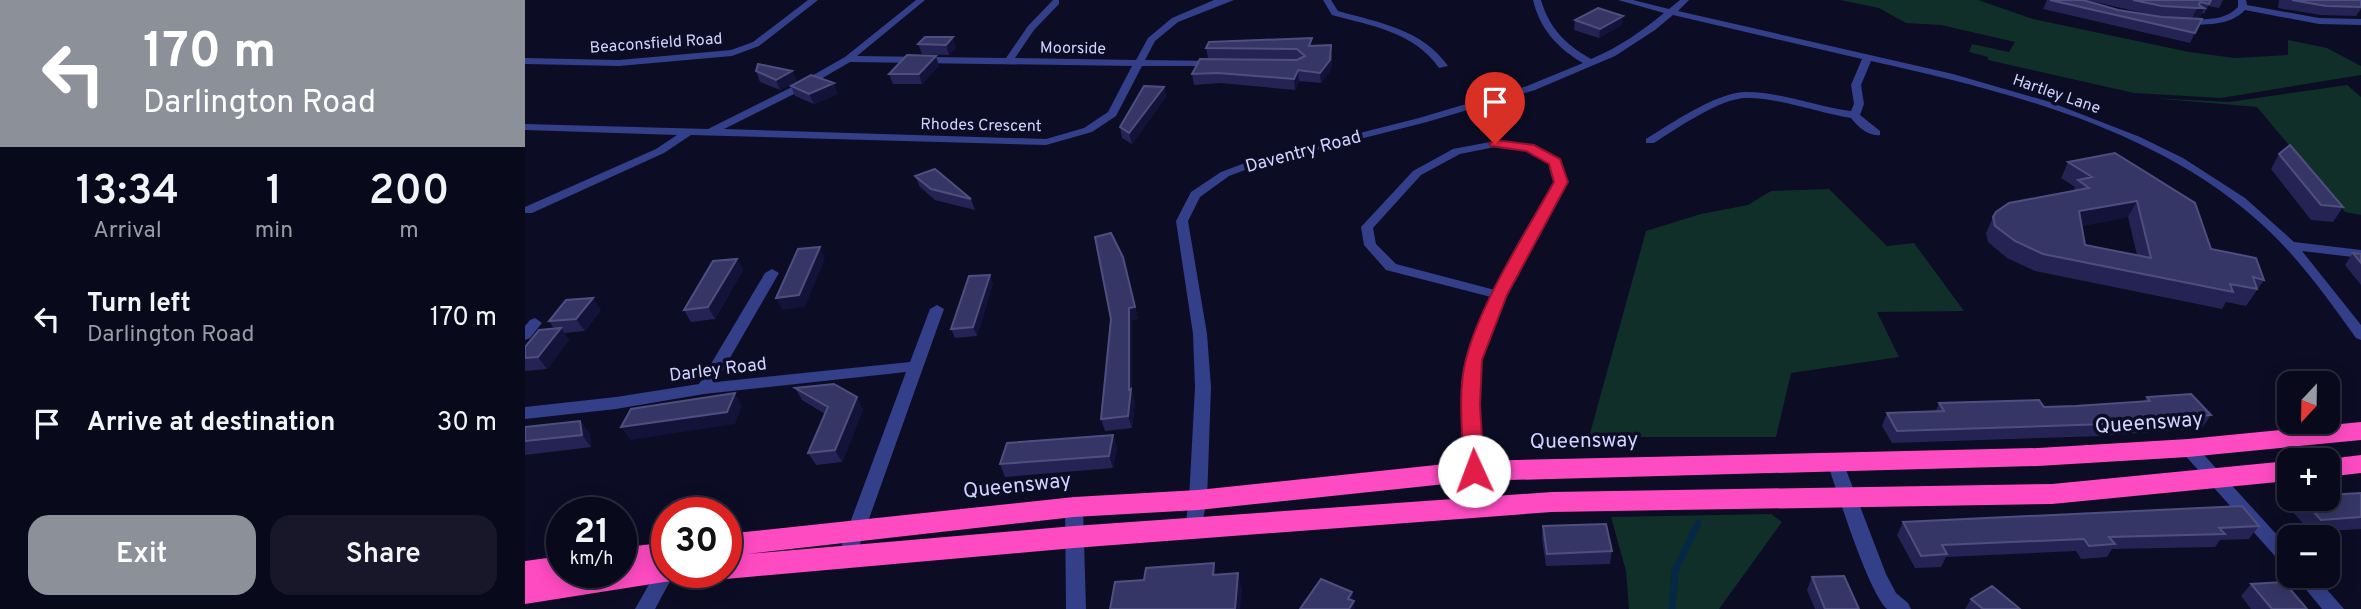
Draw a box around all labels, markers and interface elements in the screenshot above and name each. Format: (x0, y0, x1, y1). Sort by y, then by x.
text: 170 m (143, 23, 276, 85)
icon: left (28, 28, 119, 119)
street label: Beaconsfield Road (589, 29, 723, 59)
street label: Moorside (1040, 38, 1106, 60)
street label: Hartley Lane (2010, 71, 2103, 119)
pin (1465, 72, 1525, 144)
icon: arrive (1476, 83, 1514, 121)
text: Darlington Road (143, 84, 376, 124)
street label: Rhodes Crescent (920, 115, 1042, 137)
street label: Daventry Road (1243, 126, 1364, 179)
text: 13:34 (76, 166, 179, 219)
text: 1 (266, 166, 282, 219)
text: 200 (369, 166, 449, 219)
text: Arrival (93, 217, 162, 246)
text: min (255, 217, 293, 246)
text: m (399, 217, 419, 246)
text: Turn left (87, 288, 191, 321)
icon: left (28, 300, 66, 338)
text: 170 m (430, 302, 497, 335)
text: Darlington Road (87, 321, 254, 350)
street label: Darley Road (668, 353, 768, 388)
north arrow (2277, 371, 2340, 434)
map controls (2277, 371, 2340, 588)
icon: arrive (28, 405, 66, 443)
street label: Queensway (2094, 406, 2204, 441)
text: Arrive at destination (87, 407, 335, 440)
text: 30 m (437, 407, 497, 440)
street label: Queensway (1529, 427, 1639, 456)
position arrow (1437, 434, 1511, 508)
button: + (2277, 448, 2340, 511)
street label: Queensway (962, 467, 1073, 506)
speed limit sign: 30 (651, 497, 742, 588)
text: 21 (574, 511, 609, 555)
button: Exit (28, 515, 256, 595)
button: Share (270, 515, 497, 595)
button: − (2277, 525, 2340, 588)
text: km/h (570, 548, 613, 571)

